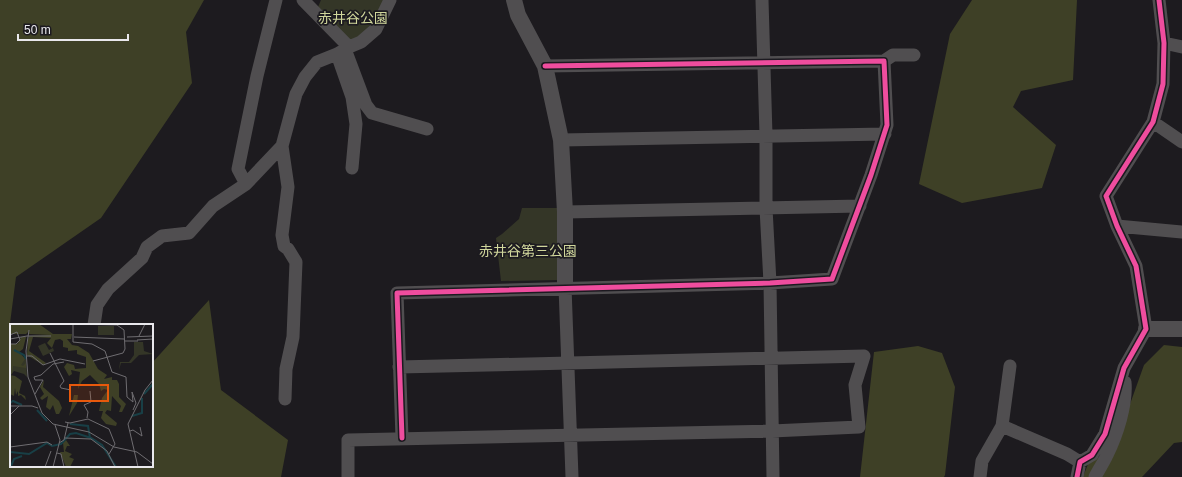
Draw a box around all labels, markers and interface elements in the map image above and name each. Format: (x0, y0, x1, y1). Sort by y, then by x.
park label: 赤井谷公園 (318, 10, 388, 26)
scale bar (18, 16, 128, 42)
text: 50 m (24, 23, 51, 37)
park label: 赤井谷第三公園 (479, 243, 577, 259)
inset map (10, 324, 153, 467)

